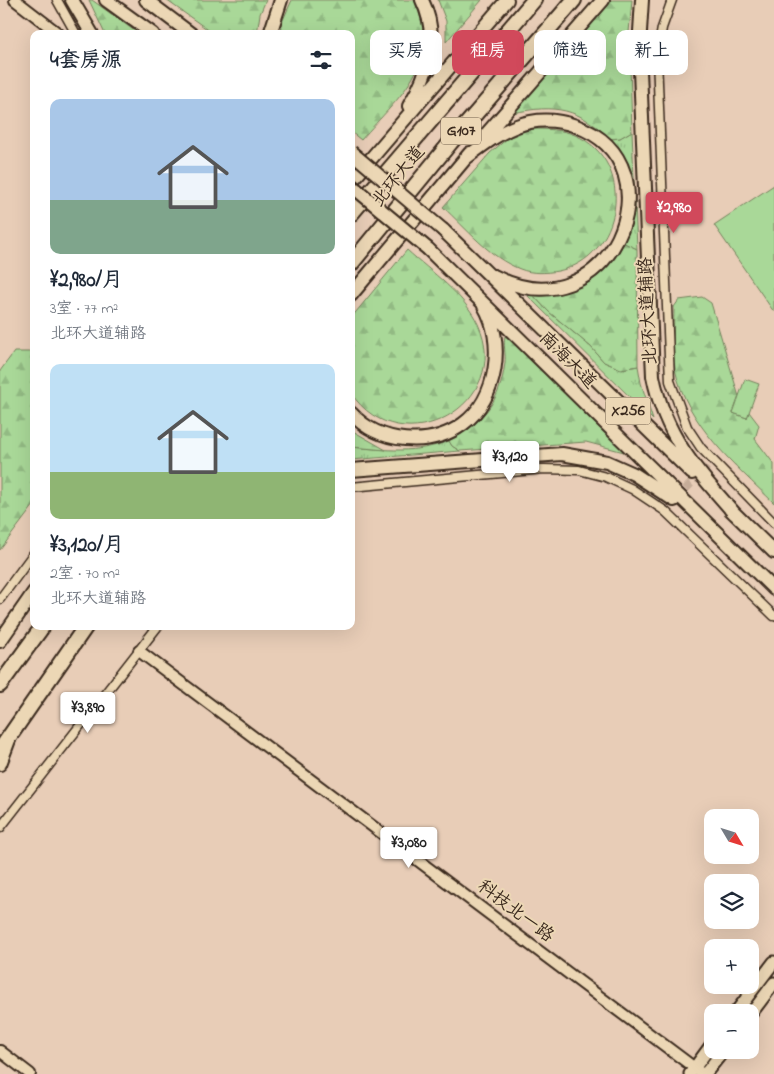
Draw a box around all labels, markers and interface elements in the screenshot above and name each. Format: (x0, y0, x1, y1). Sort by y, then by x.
chip: 买房 (370, 30, 442, 75)
chip: 租房 (452, 30, 524, 75)
chip: 筛选 (534, 30, 606, 75)
chip: 新上 (616, 30, 688, 75)
text: 4套房源 (50, 46, 122, 76)
icon: filters (307, 46, 335, 74)
road number: G107 (441, 118, 481, 144)
icon: home (148, 132, 238, 222)
street label: 北环大道 (366, 141, 432, 213)
pin: ¥2,980 (633, 192, 715, 234)
text: ¥2,980 (657, 196, 691, 220)
street label: 北环大道辅路 (633, 256, 665, 366)
text: ¥2,980/月 (50, 266, 123, 296)
text: 3室 · 77 m² (50, 297, 118, 321)
text: 北环大道辅路 (50, 322, 146, 346)
street label: 南海大道 (532, 326, 602, 396)
icon: home (148, 397, 238, 487)
road number: X256 (606, 398, 650, 424)
pin: ¥3,120 (469, 440, 551, 483)
text: ¥3,120 (492, 445, 528, 469)
text: ¥3,120/月 (50, 531, 124, 561)
text: 2室 · 70 m² (50, 562, 120, 586)
text: 北环大道辅路 (50, 587, 146, 611)
pin: ¥3,890 (47, 692, 129, 734)
text: ¥3,890 (71, 696, 105, 720)
north arrow (704, 809, 759, 864)
map controls (704, 809, 759, 1059)
pin: ¥3,080 (368, 826, 450, 869)
text: ¥3,080 (391, 831, 427, 855)
button: layers (704, 874, 759, 929)
street label: 科技北一路 (471, 875, 559, 949)
button: + (704, 939, 759, 994)
button: − (704, 1004, 759, 1059)

